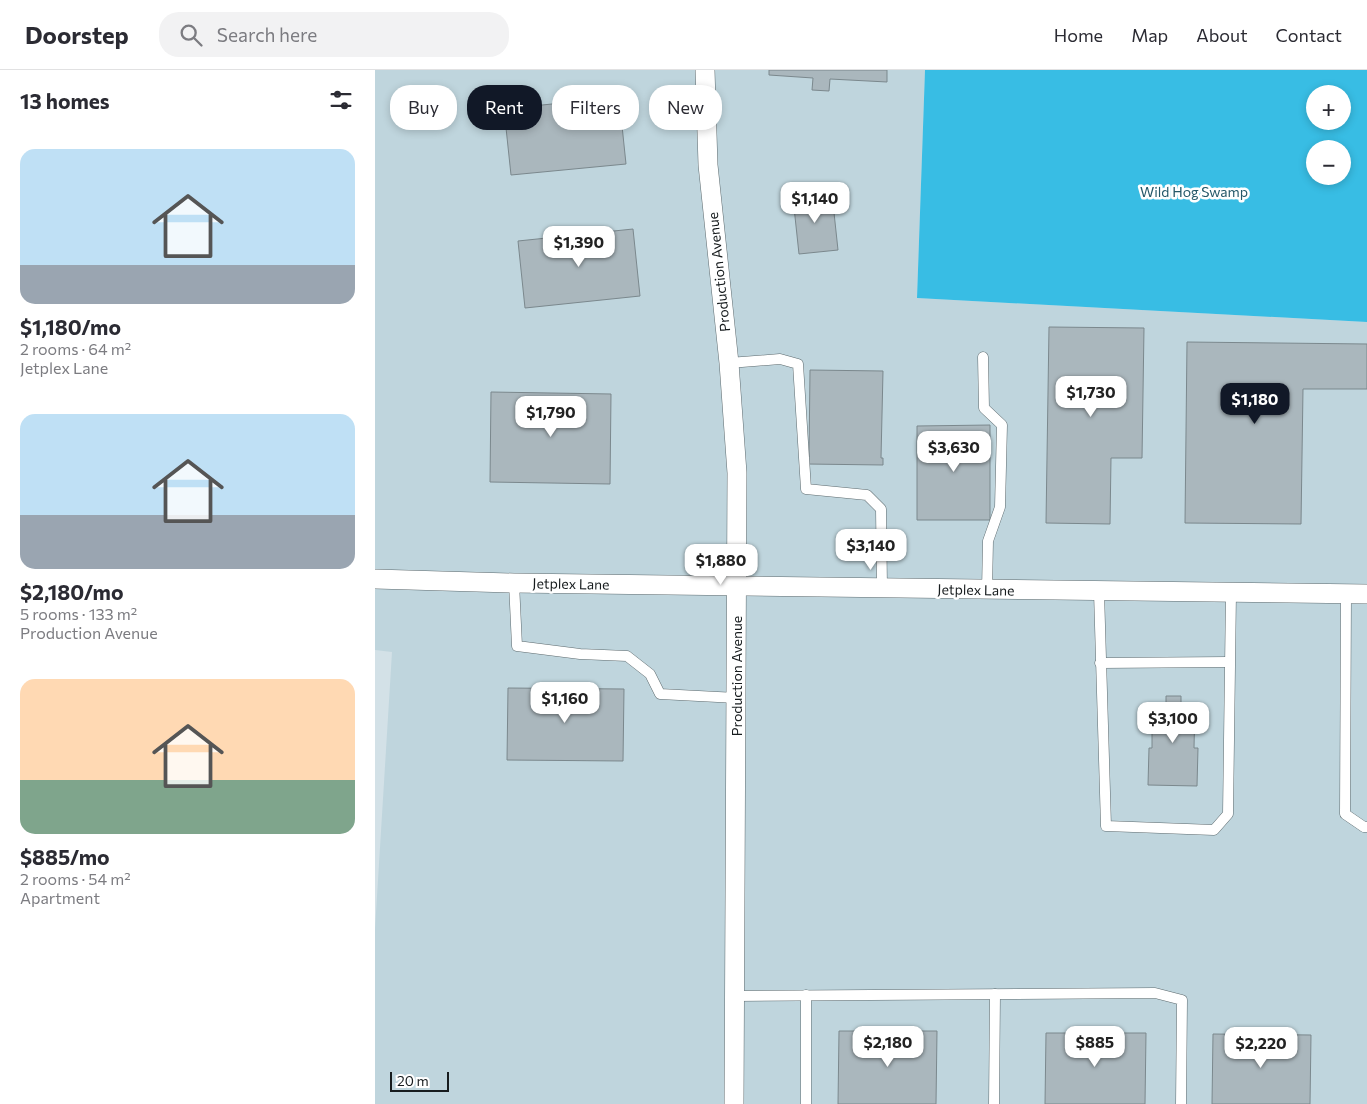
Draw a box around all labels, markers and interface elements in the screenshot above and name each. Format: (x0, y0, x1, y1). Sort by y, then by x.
search box (159, 12, 509, 57)
text: Doorstep (25, 20, 129, 49)
icon: search (177, 21, 205, 49)
text: Search here (217, 23, 317, 46)
text: Home (1054, 24, 1103, 46)
text: Map (1131, 24, 1168, 46)
text: About (1196, 24, 1248, 46)
text: Contact (1276, 24, 1342, 46)
chip: Buy (390, 85, 457, 130)
chip: Rent (467, 85, 542, 130)
chip: Filters (552, 85, 639, 130)
chip: New (649, 85, 722, 130)
map controls (1306, 85, 1351, 185)
button: + (1306, 85, 1351, 130)
icon: filters (327, 86, 355, 114)
text: 13 homes (20, 88, 110, 113)
button: − (1306, 140, 1351, 185)
icon: home (143, 181, 233, 271)
pin: $1,140 (774, 182, 856, 224)
park label: Wild Hog Swamp (1140, 183, 1248, 200)
text: $1,140 (792, 188, 838, 207)
street label: Production Avenue (704, 211, 733, 333)
pin: $1,390 (538, 226, 620, 268)
text: $1,390 (554, 232, 604, 251)
text: $1,180/mo (20, 314, 121, 339)
text: 2 rooms · 64 m² (20, 339, 131, 358)
text: Jetplex Lane (20, 358, 108, 377)
pin: $1,730 (1050, 376, 1132, 418)
text: $1,730 (1066, 382, 1116, 401)
pin: $1,180 (1214, 382, 1296, 425)
text: $1,180 (1231, 389, 1279, 408)
pin: $1,790 (510, 396, 592, 438)
text: $1,790 (526, 402, 576, 421)
pin: $3,630 (913, 430, 995, 473)
text: $3,630 (928, 437, 980, 456)
icon: home (143, 446, 233, 536)
pin: $3,140 (830, 528, 912, 571)
text: $3,140 (847, 535, 895, 554)
pin: $1,880 (680, 544, 762, 586)
text: $1,880 (696, 550, 746, 569)
street label: Jetplex Lane (532, 574, 610, 593)
text: $2,180/mo (20, 579, 123, 604)
street label: Jetplex Lane (937, 580, 1015, 599)
text: 5 rooms · 133 m² (20, 604, 137, 623)
street label: Production Avenue (728, 616, 745, 736)
text: Production Avenue (20, 623, 158, 642)
pin: $1,160 (524, 682, 606, 724)
text: $1,160 (542, 688, 589, 707)
pin: $3,100 (1132, 702, 1214, 744)
text: $3,100 (1148, 708, 1198, 727)
icon: home (143, 711, 233, 801)
text: $885/mo (20, 844, 110, 869)
text: 2 rooms · 54 m² (20, 869, 131, 888)
text: Apartment (20, 888, 100, 907)
pin: $2,180 (847, 1026, 929, 1068)
pin: $885 (1065, 1026, 1125, 1068)
pin: $2,220 (1220, 1026, 1302, 1069)
text: $2,180 (864, 1032, 912, 1051)
text: $885 (1076, 1032, 1114, 1051)
text: $2,220 (1235, 1033, 1287, 1052)
scale bar (390, 1069, 449, 1092)
text: 20 m (397, 1072, 429, 1089)

